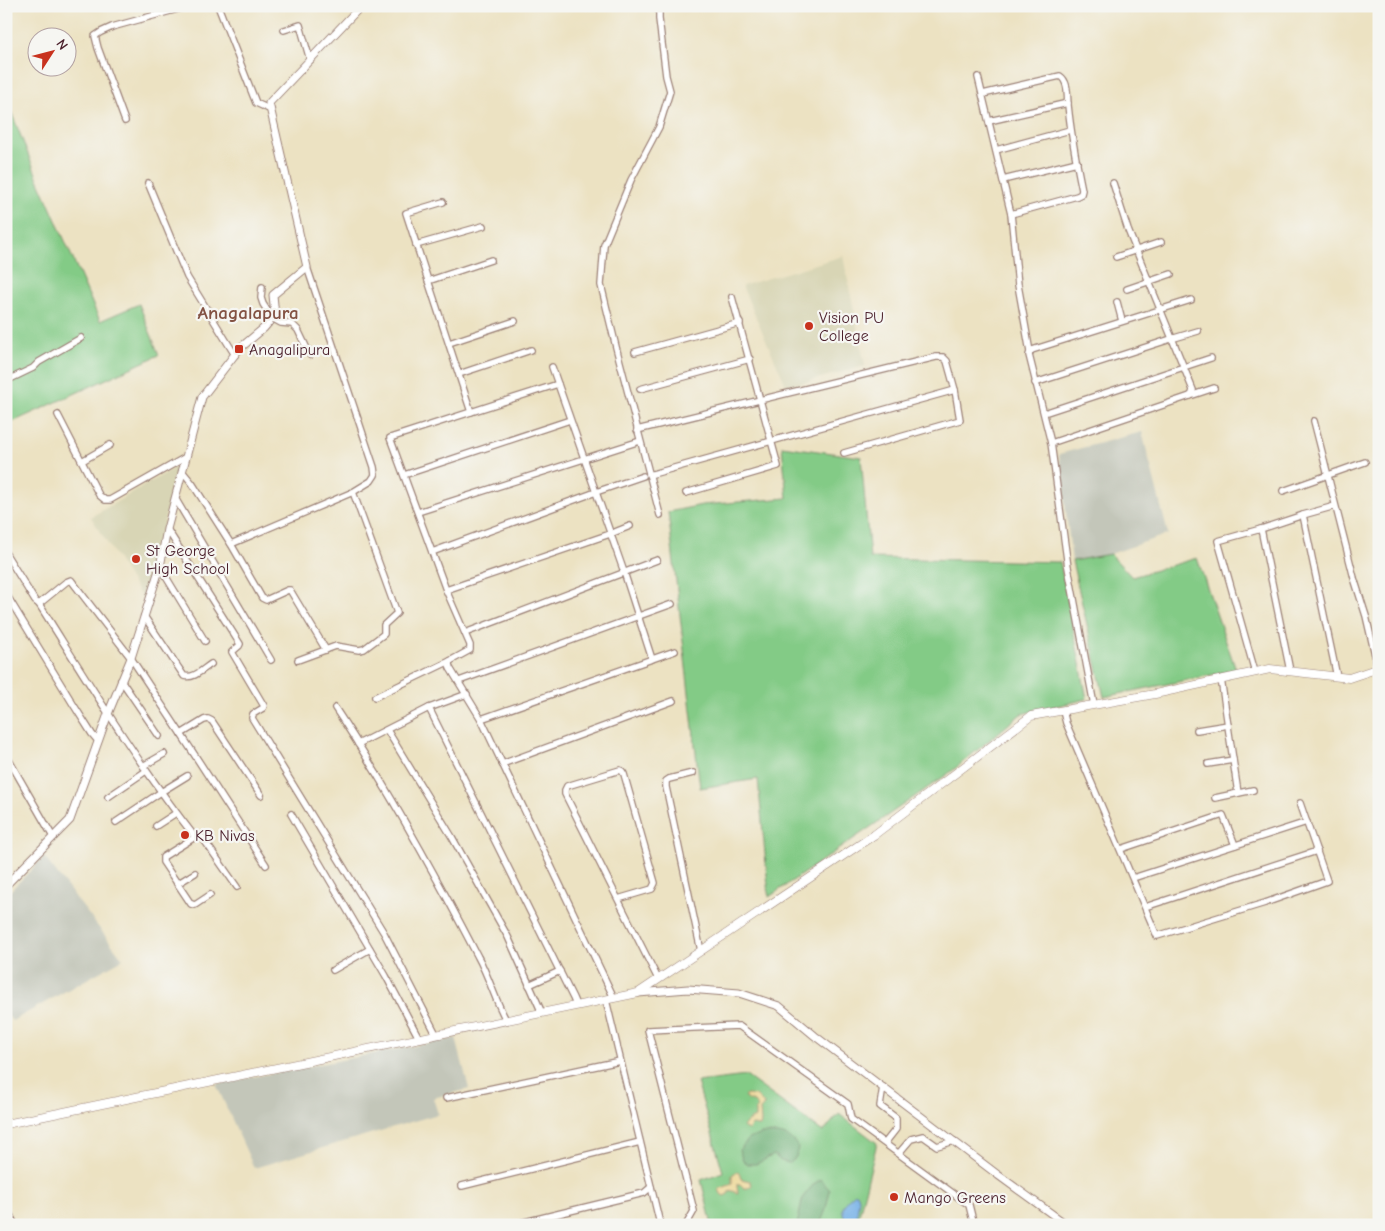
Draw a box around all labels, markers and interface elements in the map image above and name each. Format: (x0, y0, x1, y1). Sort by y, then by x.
north arrow (28, 28, 78, 78)
text: N (53, 36, 72, 53)
district label: Anagalapura (197, 302, 299, 324)
place label: Vision PU College (819, 309, 884, 345)
marker: Vision PU College (803, 320, 815, 332)
place label: Anagalipura (249, 341, 330, 359)
marker: Anagalipura (233, 343, 245, 355)
place label: St George High School (146, 542, 229, 578)
marker: St George High School (130, 553, 142, 565)
place label: KB Nivas (195, 827, 255, 845)
marker: KB Nivas (179, 829, 191, 841)
place label: Mango Greens (904, 1189, 1006, 1207)
marker: Mango Greens (888, 1191, 900, 1203)

